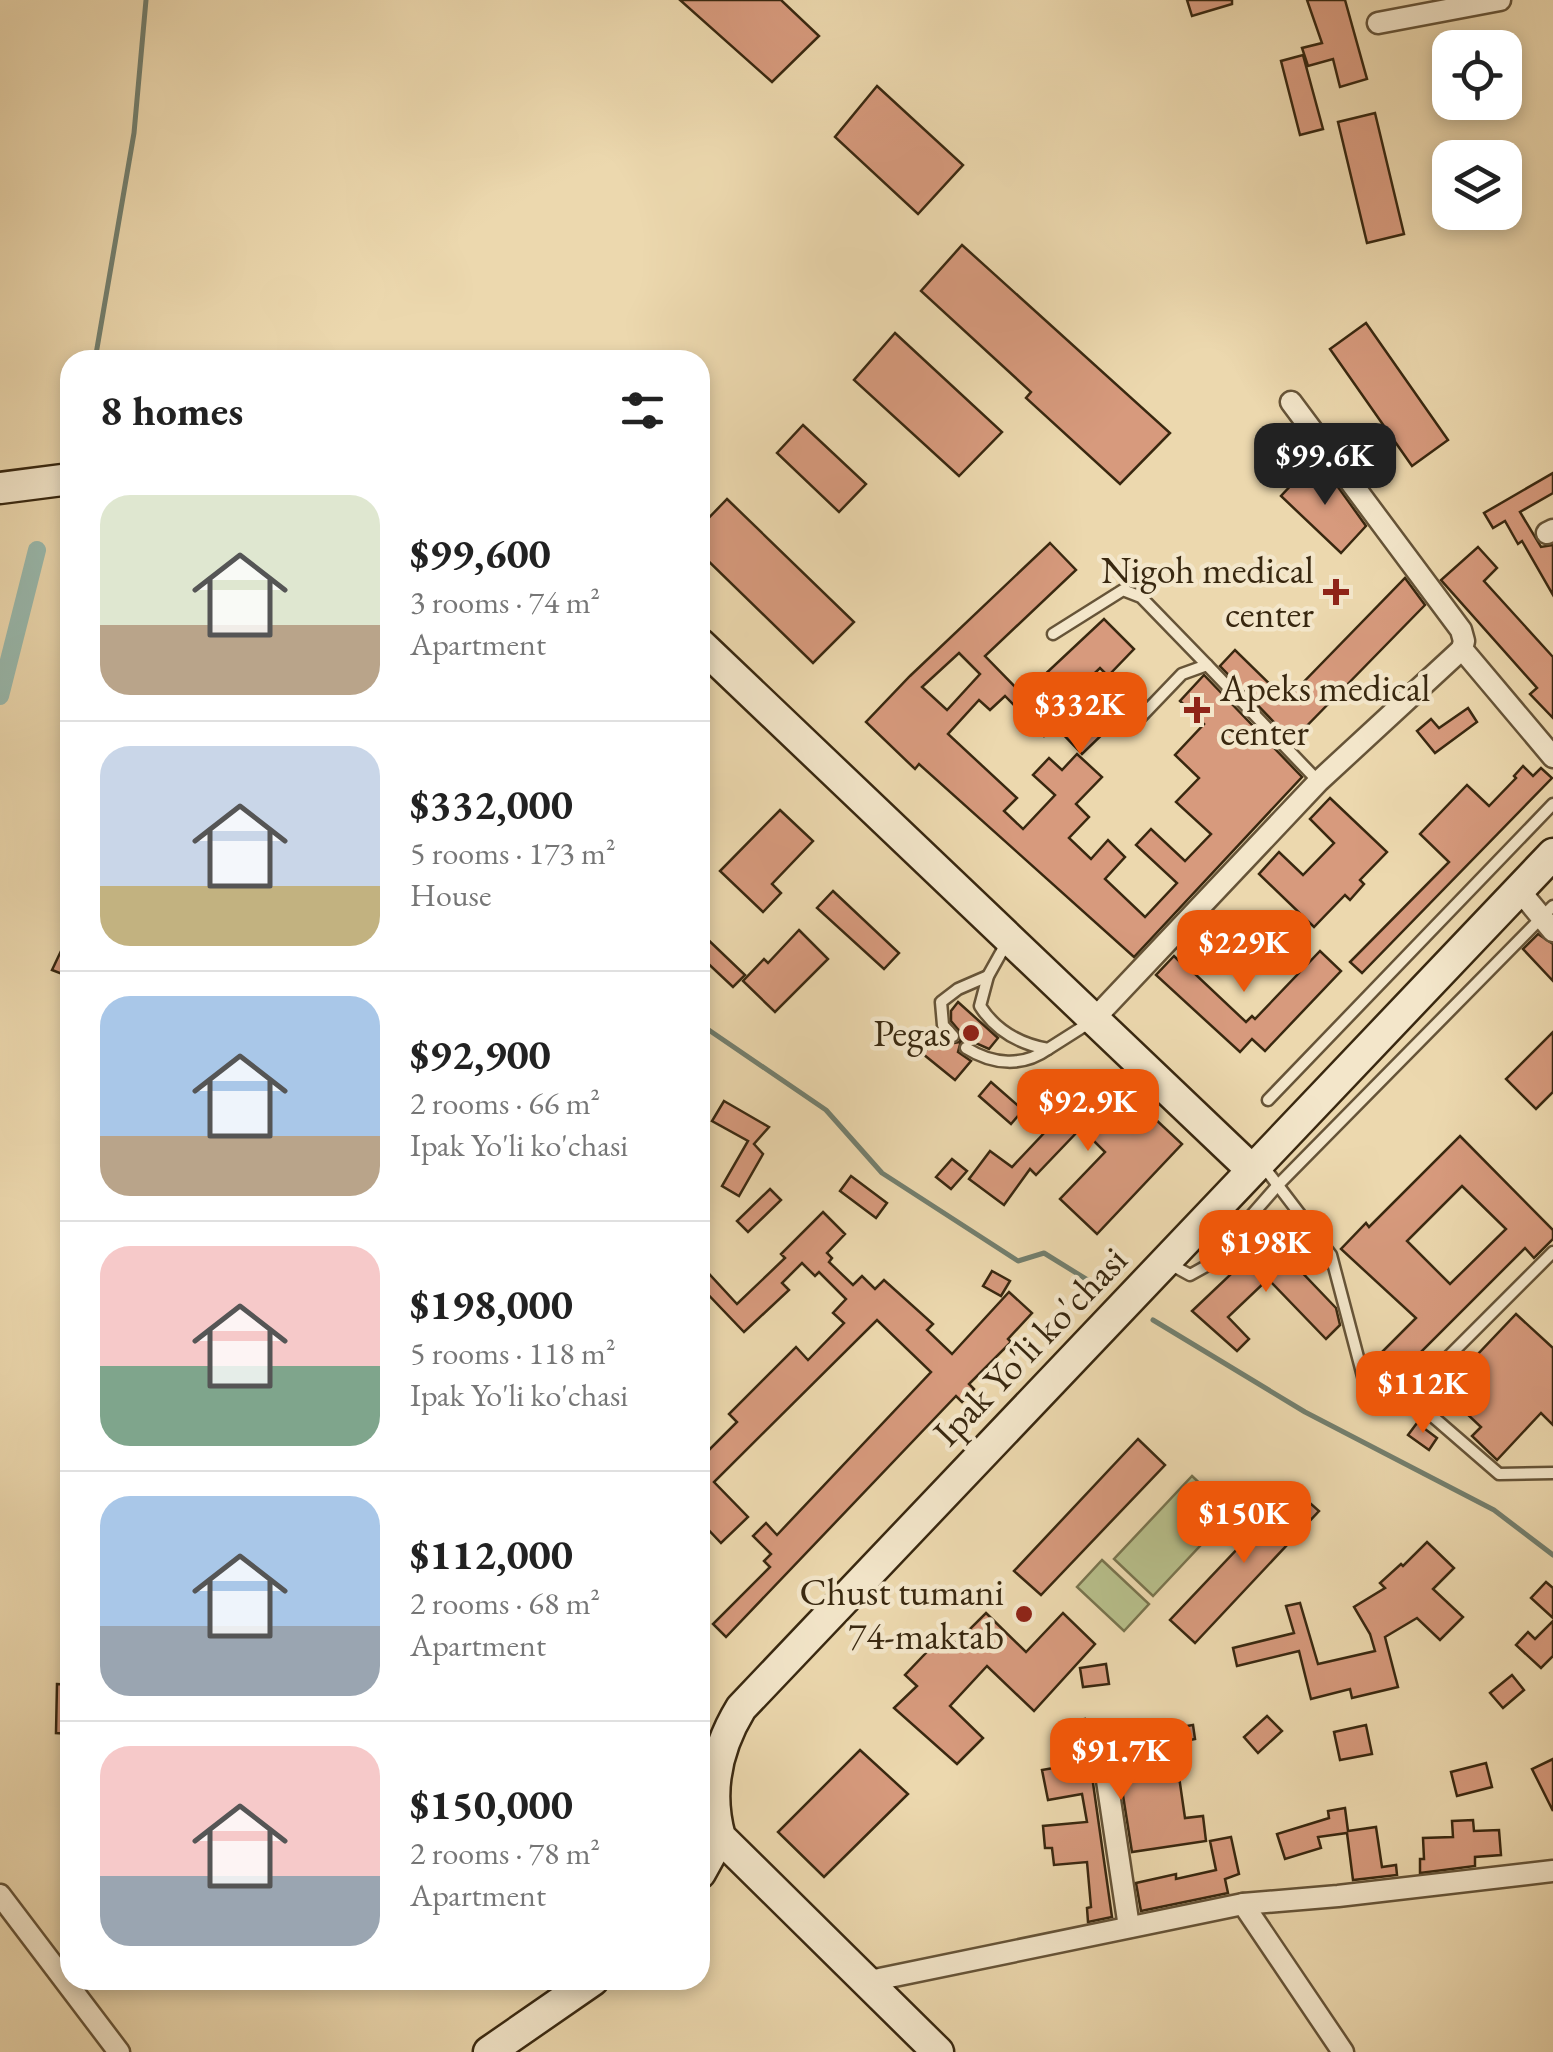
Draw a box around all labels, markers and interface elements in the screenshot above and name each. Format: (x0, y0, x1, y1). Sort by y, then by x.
map controls (1432, 30, 1522, 230)
button: locate (1432, 30, 1522, 120)
button: layers (1432, 140, 1522, 230)
text: 8 homes (100, 383, 243, 438)
icon: filters (615, 383, 670, 438)
pin: $99.6K (1244, 423, 1406, 508)
text: $99.6K (1276, 434, 1374, 476)
text: $99,600 (410, 526, 551, 581)
icon: home (180, 535, 300, 655)
place label: Nigoh medical center (1101, 545, 1314, 638)
marker: Nigoh medical center (1323, 579, 1349, 605)
text: 3 rooms · 74 m² (410, 581, 600, 623)
text: Apartment (410, 623, 546, 665)
place label: Apeks medical center (1219, 663, 1430, 756)
pin: $332K (1010, 672, 1150, 757)
text: $332K (1035, 683, 1125, 725)
marker: Apeks medical center (1184, 697, 1210, 723)
text: $332,000 (410, 777, 573, 832)
icon: home (180, 786, 300, 906)
text: 5 rooms · 173 m² (410, 832, 616, 874)
text: House (410, 874, 491, 916)
pin: $229K (1174, 910, 1314, 995)
text: $229K (1199, 921, 1289, 963)
place label: Pegas (873, 1008, 951, 1057)
marker: Pegas (960, 1022, 982, 1044)
text: $92,900 (410, 1027, 551, 1082)
icon: home (180, 1036, 300, 1156)
pin: $92.9K (1007, 1069, 1169, 1154)
text: $92.9K (1039, 1080, 1137, 1122)
text: 2 rooms · 66 m² (410, 1082, 600, 1124)
text: Ipak Yo'li ko'chasi (410, 1124, 628, 1166)
pin: $198K (1196, 1210, 1336, 1295)
text: $198K (1221, 1221, 1311, 1263)
street label: Ipak Yo'li ko'chasi (922, 1235, 1137, 1456)
text: $198,000 (410, 1277, 573, 1332)
icon: home (180, 1286, 300, 1406)
text: 5 rooms · 118 m² (410, 1332, 616, 1374)
pin: $112K (1353, 1351, 1493, 1436)
text: $112K (1378, 1362, 1468, 1404)
text: Ipak Yo'li ko'chasi (410, 1374, 628, 1416)
pin: $150K (1174, 1481, 1314, 1566)
text: $150K (1199, 1492, 1289, 1534)
text: $112,000 (410, 1527, 573, 1582)
icon: home (180, 1536, 300, 1656)
place label: Chust tumani 74-maktab (800, 1567, 1004, 1660)
text: 2 rooms · 68 m² (410, 1582, 600, 1624)
marker: Chust tumani 74-maktab (1013, 1603, 1035, 1625)
text: Apartment (410, 1624, 546, 1666)
pin: $91.7K (1040, 1718, 1202, 1803)
text: $91.7K (1072, 1729, 1170, 1771)
text: $150,000 (410, 1777, 573, 1832)
icon: home (180, 1786, 300, 1906)
text: 2 rooms · 78 m² (410, 1832, 600, 1874)
text: Apartment (410, 1874, 546, 1916)

